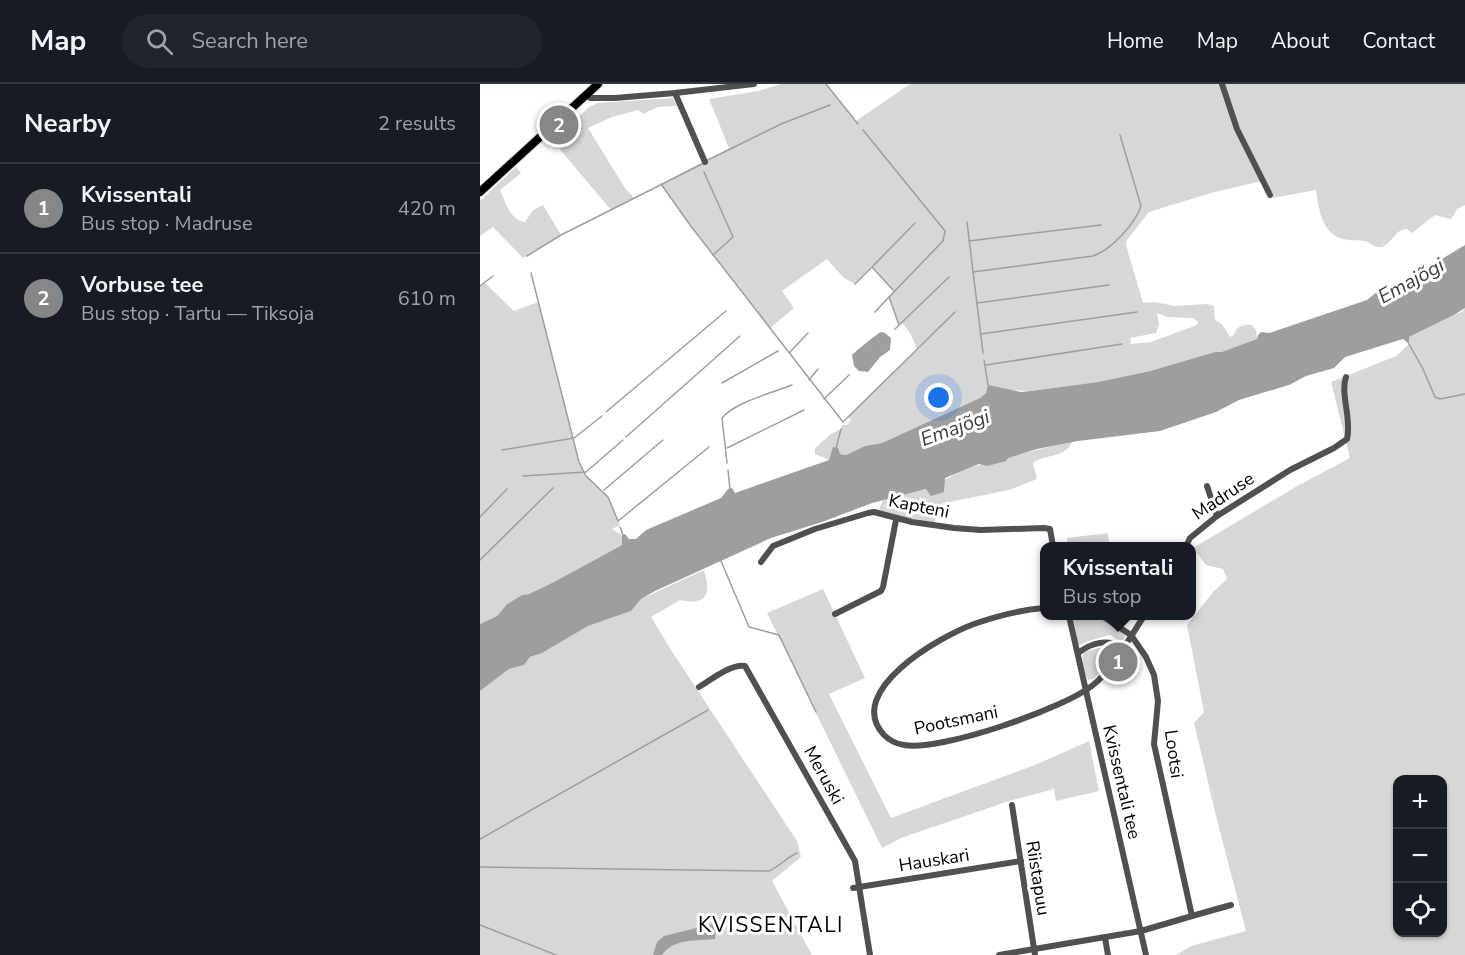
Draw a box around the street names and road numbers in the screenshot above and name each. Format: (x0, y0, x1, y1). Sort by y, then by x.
street label: Madruse (1187, 466, 1259, 526)
street label: Kapteni (887, 488, 951, 524)
street label: Pootsmani (912, 699, 1000, 741)
street label: Kvissentali tee (1097, 722, 1147, 842)
street label: Lootsi (1159, 728, 1189, 780)
street label: Meruski (798, 741, 850, 809)
street label: Riistapuu (1020, 839, 1056, 917)
street label: Hauskari (897, 843, 971, 877)

